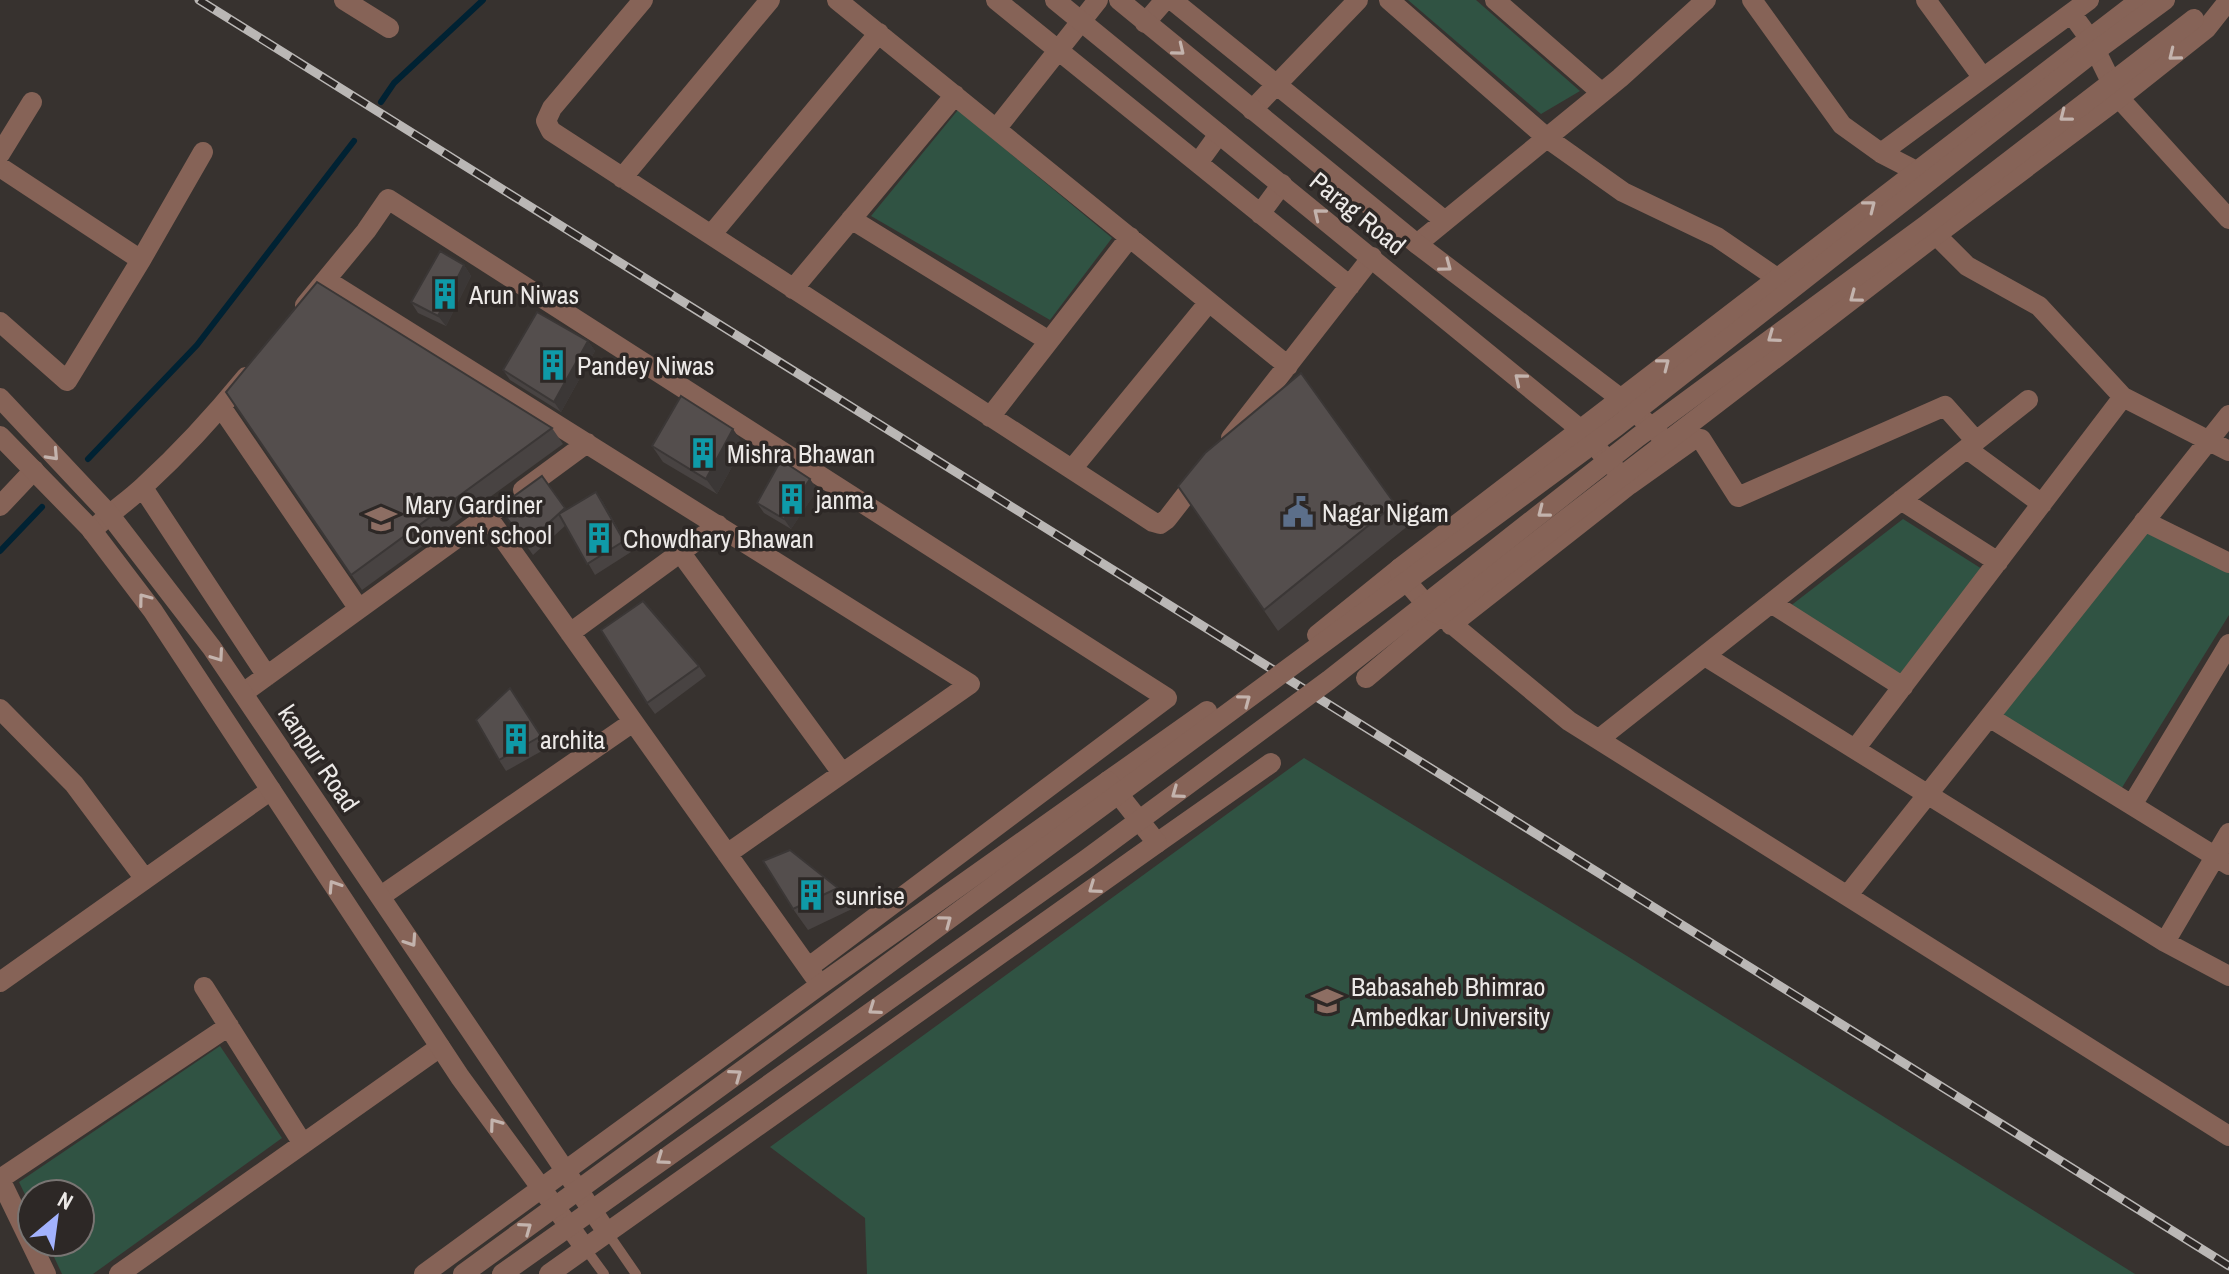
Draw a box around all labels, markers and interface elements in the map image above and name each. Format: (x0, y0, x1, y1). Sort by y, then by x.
one-way arrow (1170, 40, 1184, 55)
one-way arrow (2168, 45, 2183, 59)
one-way arrow (2059, 107, 2074, 121)
street label: Parag Road (1303, 164, 1413, 262)
one-way arrow (1861, 201, 1876, 215)
one-way arrow (1314, 209, 1328, 224)
one-way arrow (1437, 257, 1452, 271)
building icon: Arun Niwas (428, 277, 462, 311)
place label: Arun Niwas (468, 277, 579, 312)
one-way arrow (1849, 287, 1864, 301)
one-way arrow (1767, 328, 1782, 342)
building icon: Pandey Niwas (536, 348, 570, 382)
place label: Pandey Niwas (577, 348, 714, 383)
one-way arrow (1655, 360, 1670, 374)
one-way arrow (1514, 374, 1529, 389)
building icon: Mishra Bhawan (686, 436, 720, 470)
place label: Mishra Bhawan (727, 436, 875, 471)
one-way arrow (44, 446, 59, 460)
building icon: janma (775, 482, 809, 516)
place label: janma (814, 482, 874, 517)
place label: Mary Gardiner Convent school (405, 487, 552, 552)
public building icon: Nagar Nigam (1281, 495, 1315, 529)
place label: Nagar Nigam (1322, 495, 1449, 530)
school or university icon: Mary Gardiner Convent school (364, 502, 398, 536)
one-way arrow (1537, 502, 1552, 516)
building icon: Chowdhary Bhawan (582, 521, 616, 555)
place label: Chowdhary Bhawan (623, 521, 814, 556)
one-way arrow (139, 593, 153, 608)
one-way arrow (208, 648, 223, 662)
one-way arrow (1236, 695, 1250, 710)
street label: kanpur Road (270, 698, 368, 818)
building icon: archita (499, 722, 533, 756)
place label: archita (540, 722, 605, 757)
one-way arrow (1171, 783, 1185, 798)
building icon: sunrise (794, 878, 828, 912)
place label: sunrise (835, 878, 905, 913)
one-way arrow (1088, 878, 1102, 893)
one-way arrow (328, 880, 343, 894)
one-way arrow (937, 917, 952, 931)
one-way arrow (401, 932, 416, 947)
place label: Babasaheb Bhimrao Ambedkar University (1350, 969, 1550, 1034)
school or university icon: Babasaheb Bhimrao Ambedkar University (1310, 984, 1344, 1018)
one-way arrow (869, 1000, 883, 1014)
one-way arrow (728, 1071, 742, 1085)
one-way arrow (490, 1119, 504, 1133)
one-way arrow (656, 1149, 670, 1164)
north arrow (16, 1178, 96, 1258)
text: N (53, 1184, 79, 1217)
one-way arrow (517, 1224, 532, 1238)

